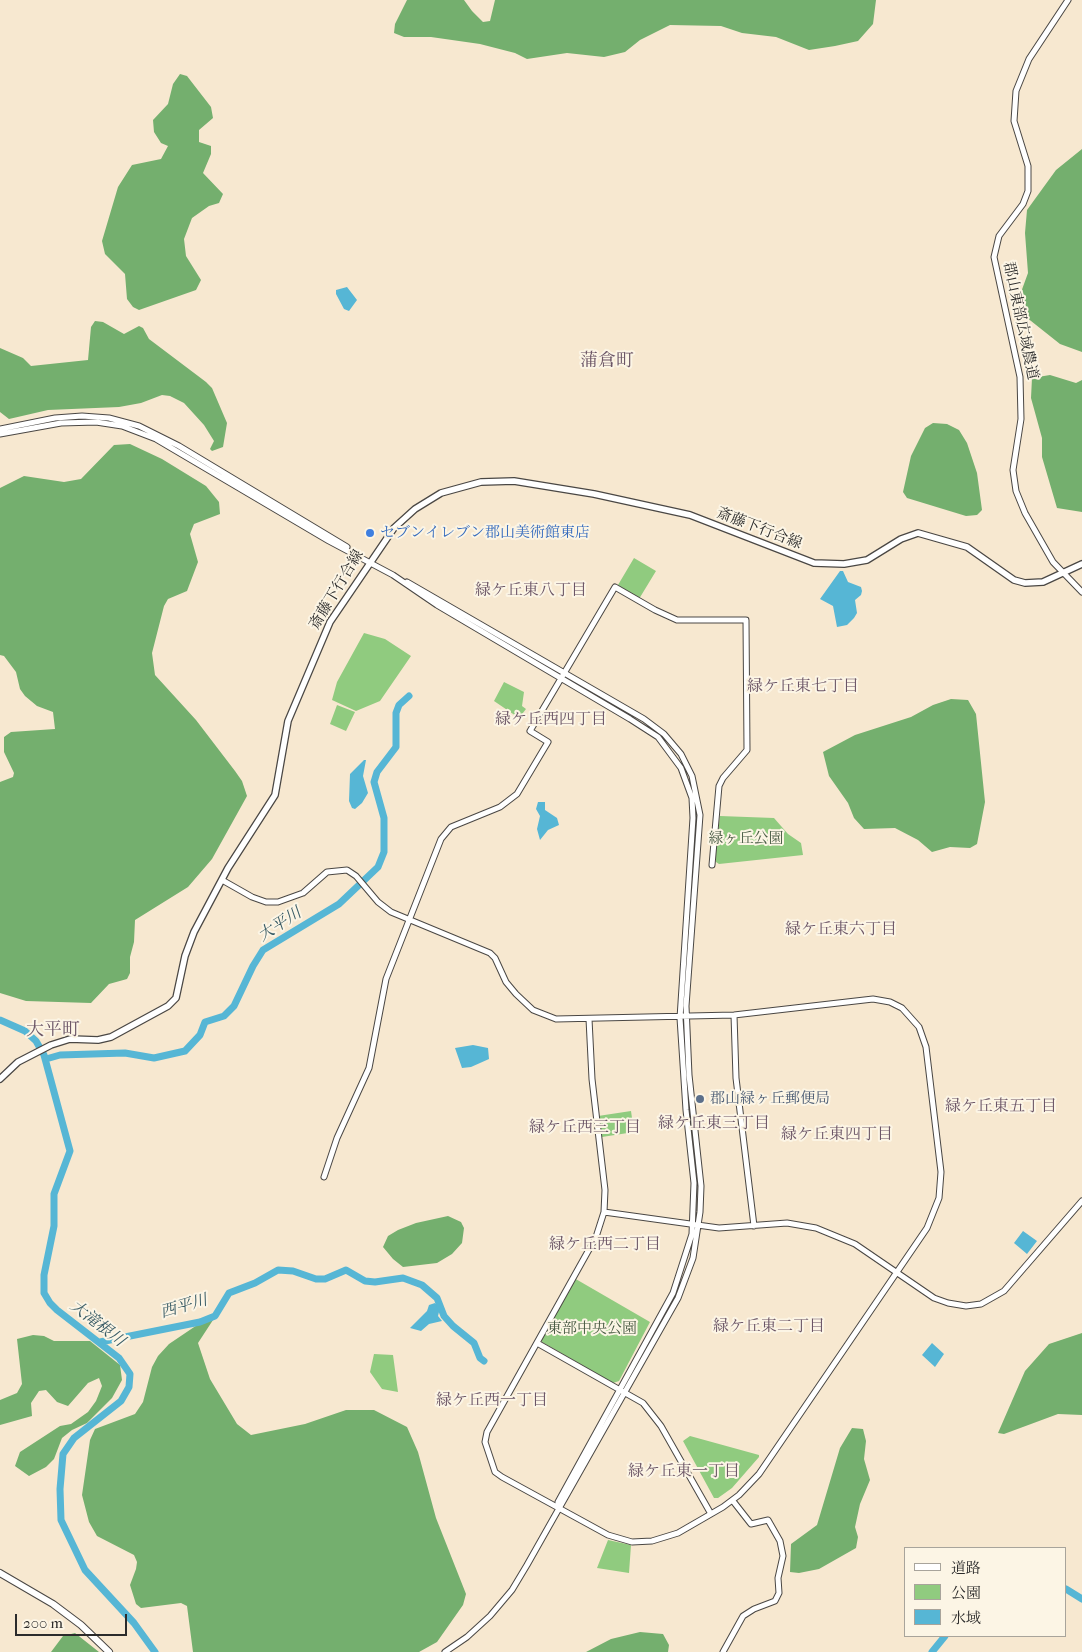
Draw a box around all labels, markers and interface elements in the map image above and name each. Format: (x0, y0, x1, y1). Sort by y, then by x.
street label: 郡山東部広域農道 (999, 260, 1041, 382)
district label: 蒲倉町 (580, 351, 634, 373)
street label: 斎藤下行合線 (714, 504, 804, 554)
place label: セブンイレブン郡山美術館東店 (380, 524, 590, 542)
marker: セブンイレブン郡山美術館東店 (364, 527, 376, 539)
street label: 斎藤下行合線 (306, 547, 368, 633)
district label: 緑ケ丘東八丁目 (475, 581, 587, 601)
district label: 緑ケ丘東七丁目 (747, 677, 859, 697)
district label: 緑ケ丘西四丁目 (495, 710, 607, 730)
park label: 緑ヶ丘公園 (709, 830, 783, 848)
water label: 大平川 (255, 904, 305, 946)
district label: 緑ケ丘東六丁目 (785, 920, 897, 940)
district label: 大平町 (26, 1020, 80, 1042)
place label: 郡山緑ヶ丘郵便局 (710, 1090, 830, 1108)
marker: 郡山緑ヶ丘郵便局 (694, 1093, 706, 1105)
district label: 緑ケ丘東五丁目 (945, 1097, 1057, 1117)
district label: 緑ケ丘東三丁目 (658, 1114, 770, 1134)
district label: 緑ケ丘西三丁目 (529, 1118, 641, 1138)
district label: 緑ケ丘東四丁目 (781, 1125, 893, 1145)
district label: 緑ケ丘西二丁目 (549, 1235, 661, 1255)
water label: 西平川 (158, 1291, 210, 1323)
water label: 大滝根川 (66, 1297, 128, 1351)
district label: 緑ケ丘東二丁目 (713, 1317, 825, 1337)
park label: 東部中央公園 (547, 1320, 637, 1338)
district label: 緑ケ丘西一丁目 (436, 1391, 548, 1411)
district label: 緑ケ丘東一丁目 (628, 1462, 740, 1482)
legend (904, 1547, 1067, 1637)
text: 道路 (951, 1559, 981, 1577)
text: 公園 (951, 1584, 981, 1602)
scale bar (18, 1604, 130, 1636)
text: 水域 (951, 1609, 981, 1627)
text: 200 m (23, 1614, 63, 1632)

